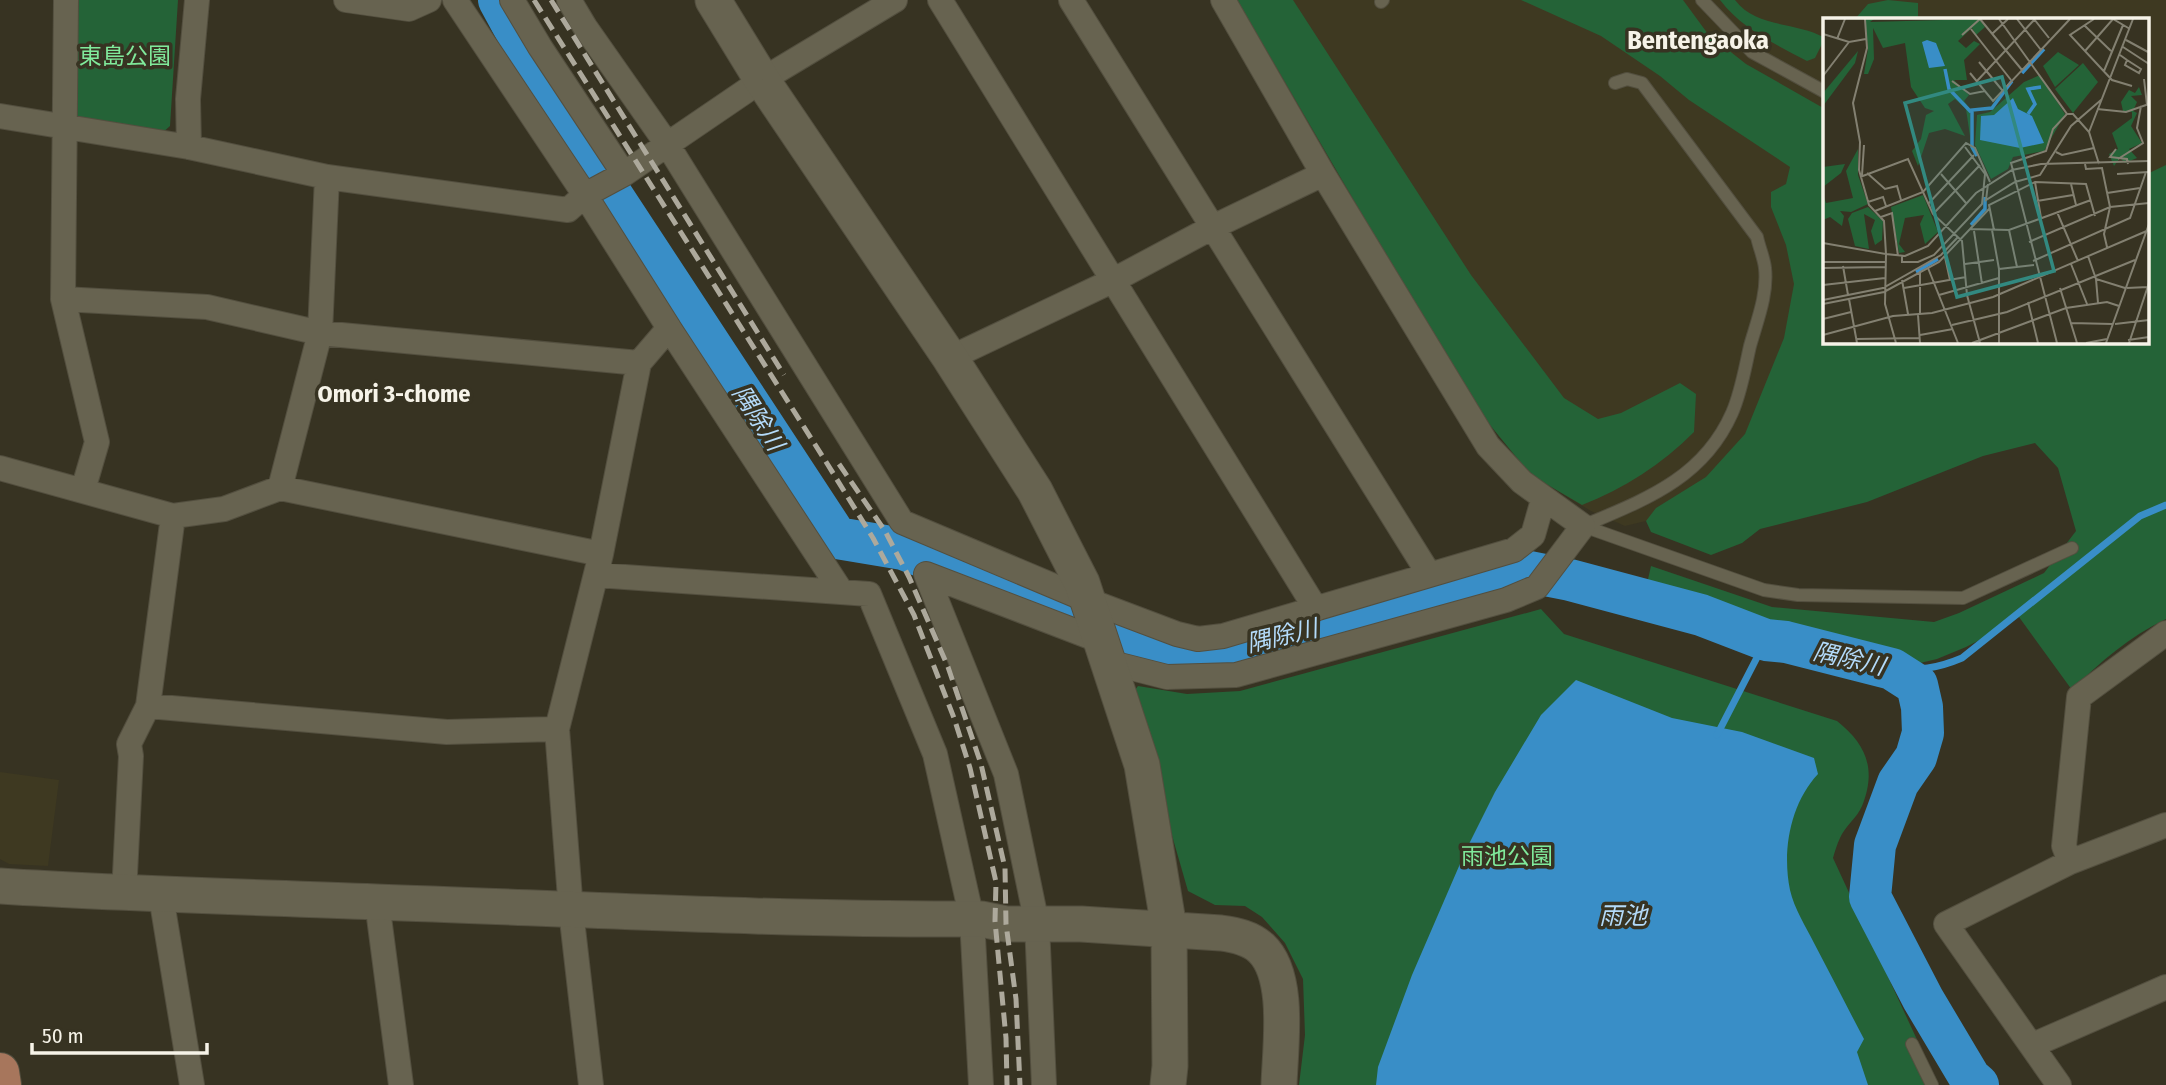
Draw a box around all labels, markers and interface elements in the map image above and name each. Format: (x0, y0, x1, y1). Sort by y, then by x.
inset map (1823, 18, 2148, 343)
district label: Bentengaoka (1627, 25, 1769, 56)
park label: 東島公園 (79, 42, 171, 70)
district label: Omori 3-chome (318, 380, 470, 408)
water label: 隅除川 (727, 380, 791, 458)
water label: 隅除川 (1244, 614, 1323, 658)
water label: 隅除川 (1811, 637, 1890, 681)
park label: 雨池公園 (1461, 842, 1553, 870)
water label: 雨池 (1599, 902, 1649, 930)
scale bar (32, 1012, 206, 1056)
text: 50 m (42, 1023, 84, 1049)

